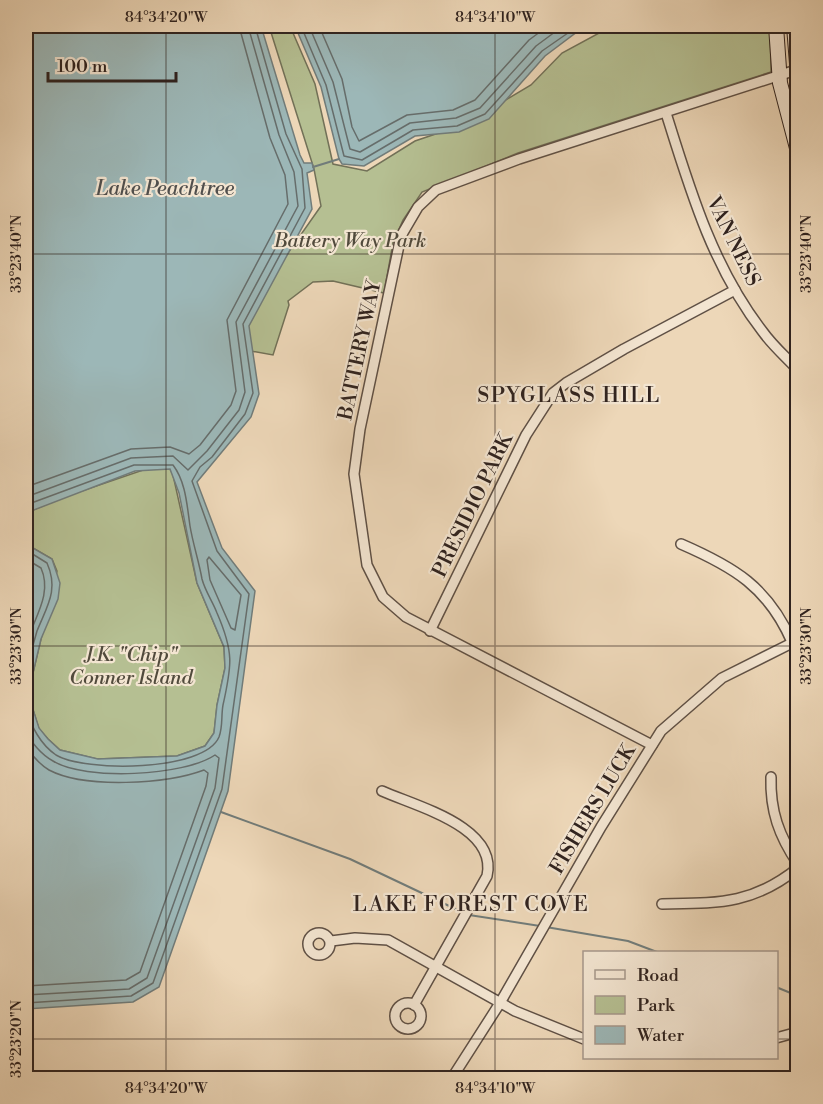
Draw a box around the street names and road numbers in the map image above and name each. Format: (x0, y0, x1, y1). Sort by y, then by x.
street label: VAN NESS (700, 192, 765, 291)
street label: BATTERY WAY (333, 277, 388, 423)
street label: PRESIDIO PARK (428, 428, 520, 582)
street label: FISHERS LUCK (545, 739, 643, 879)

